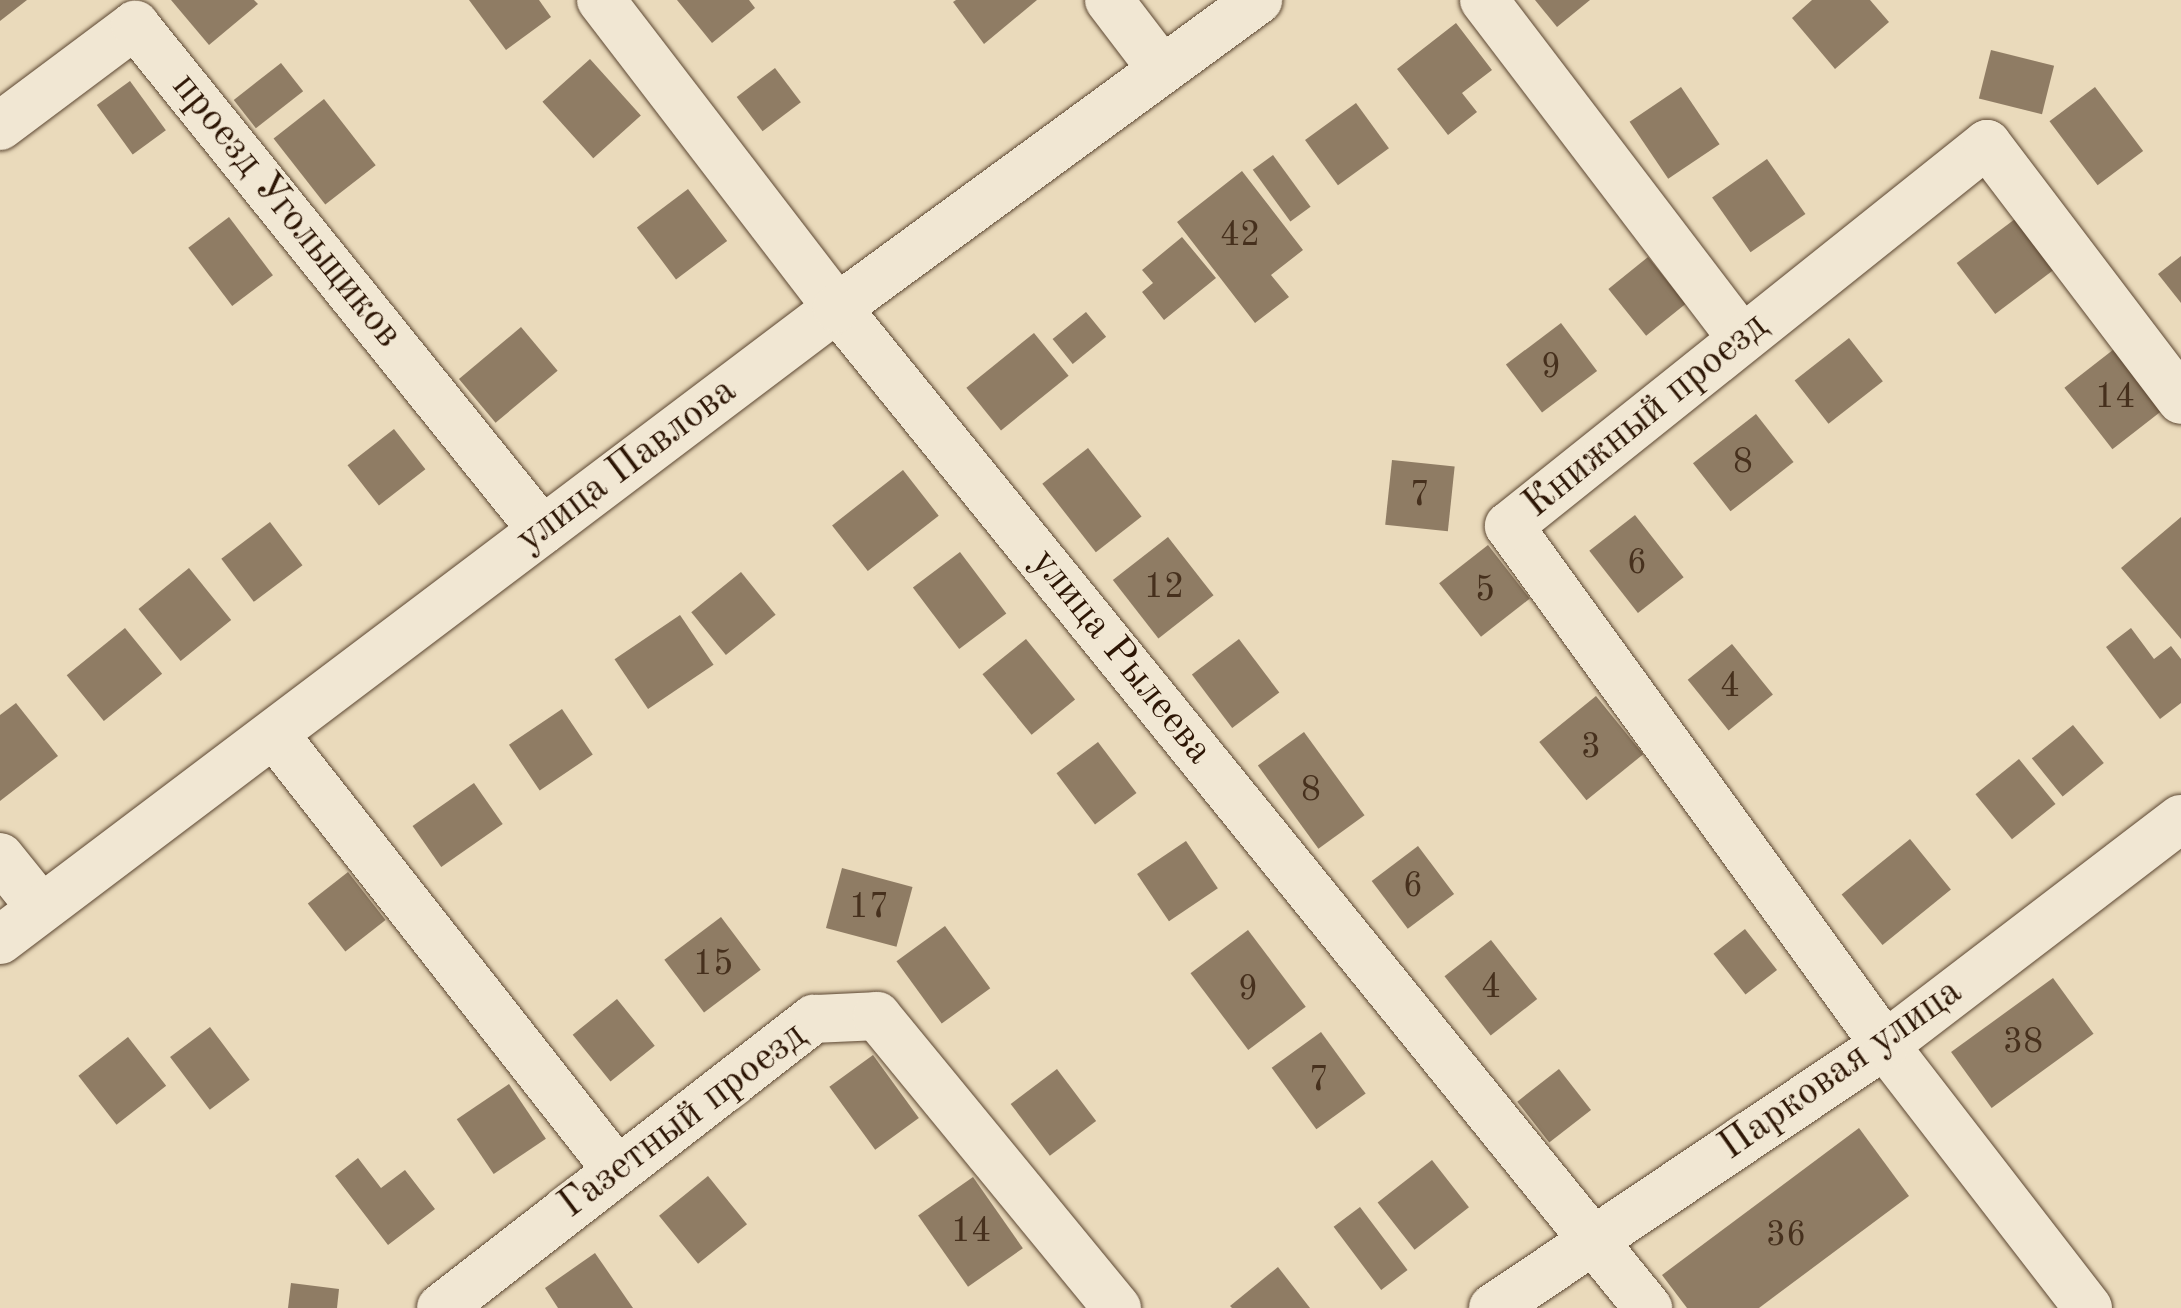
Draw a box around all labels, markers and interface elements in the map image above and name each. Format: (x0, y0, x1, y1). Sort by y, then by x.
street label: проезд Угольщиков (161, 64, 411, 358)
house number: 42 (1220, 215, 1260, 257)
street label: Книжный проезд (1514, 303, 1778, 529)
house number: 9 (1541, 347, 1561, 389)
street label: улица Павлова (508, 368, 746, 564)
house number: 14 (2095, 377, 2135, 419)
house number: 8 (1733, 442, 1753, 484)
house number: 7 (1410, 475, 1430, 517)
street label: улица Рылеева (1020, 540, 1222, 774)
house number: 6 (1627, 543, 1647, 585)
house number: 12 (1144, 567, 1184, 609)
house number: 5 (1475, 570, 1495, 612)
house number: 4 (1720, 666, 1740, 708)
house number: 3 (1581, 727, 1601, 769)
house number: 8 (1301, 770, 1321, 812)
house number: 6 (1403, 866, 1423, 908)
house number: 17 (849, 887, 889, 929)
house number: 15 (693, 944, 733, 986)
house number: 4 (1481, 967, 1501, 1009)
house number: 9 (1238, 969, 1258, 1011)
street label: Парковая улица (1710, 969, 1972, 1171)
street label: Газетный проезд (550, 1012, 816, 1230)
house number: 38 (2003, 1022, 2043, 1064)
house number: 7 (1309, 1060, 1329, 1102)
house number: 14 (951, 1211, 991, 1253)
house number: 36 (1766, 1215, 1806, 1257)

